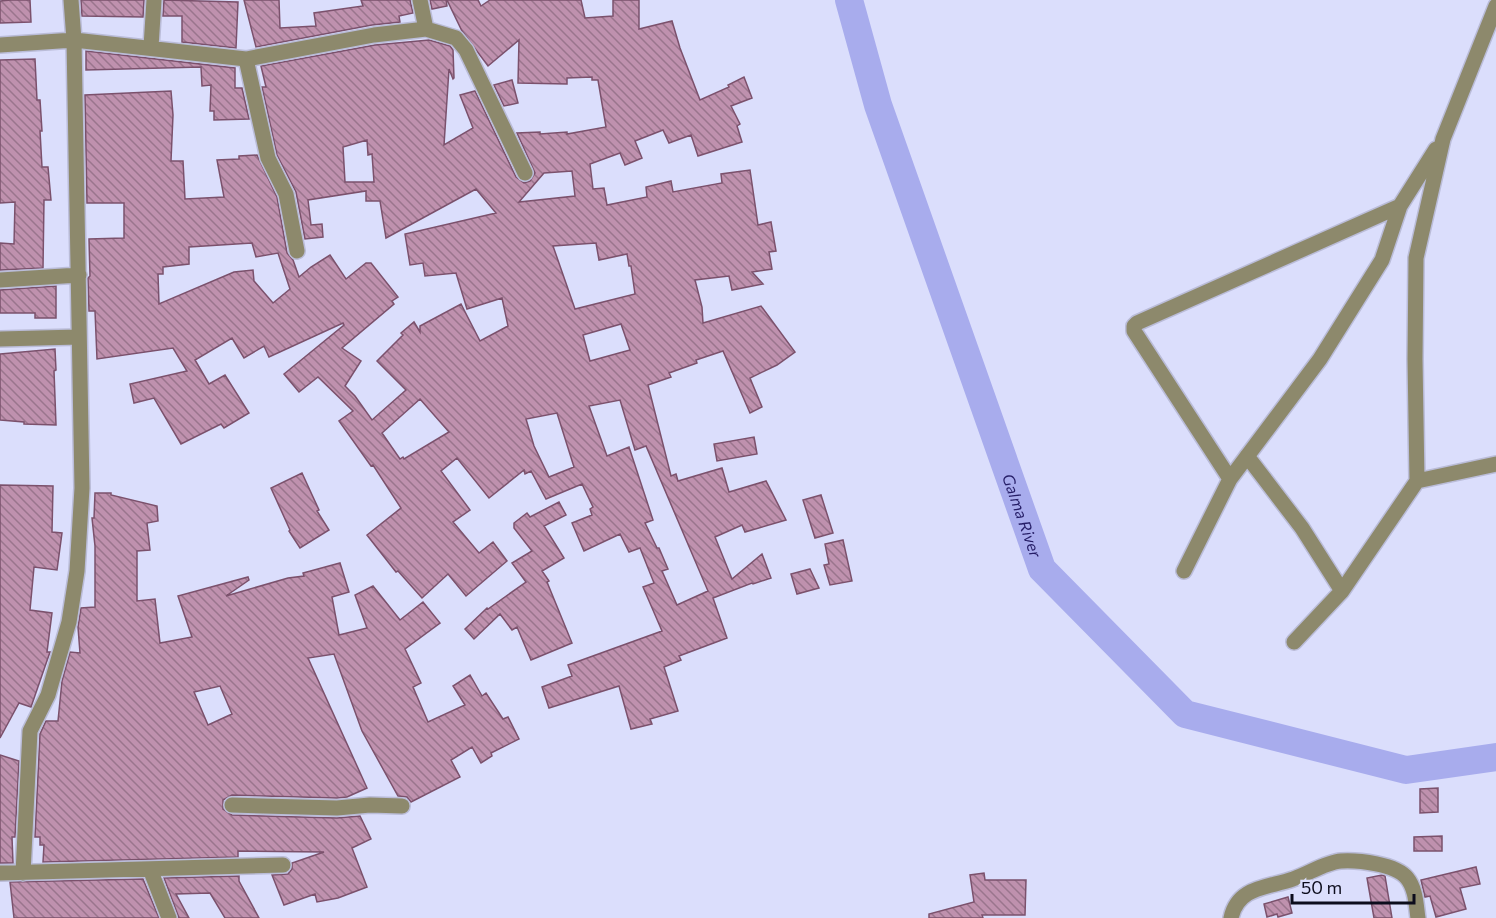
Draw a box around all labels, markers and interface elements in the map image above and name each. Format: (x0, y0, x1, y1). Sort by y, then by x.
water label: Galma River (999, 471, 1047, 560)
scale bar (1292, 867, 1414, 905)
text: 50 m (1301, 876, 1342, 898)

